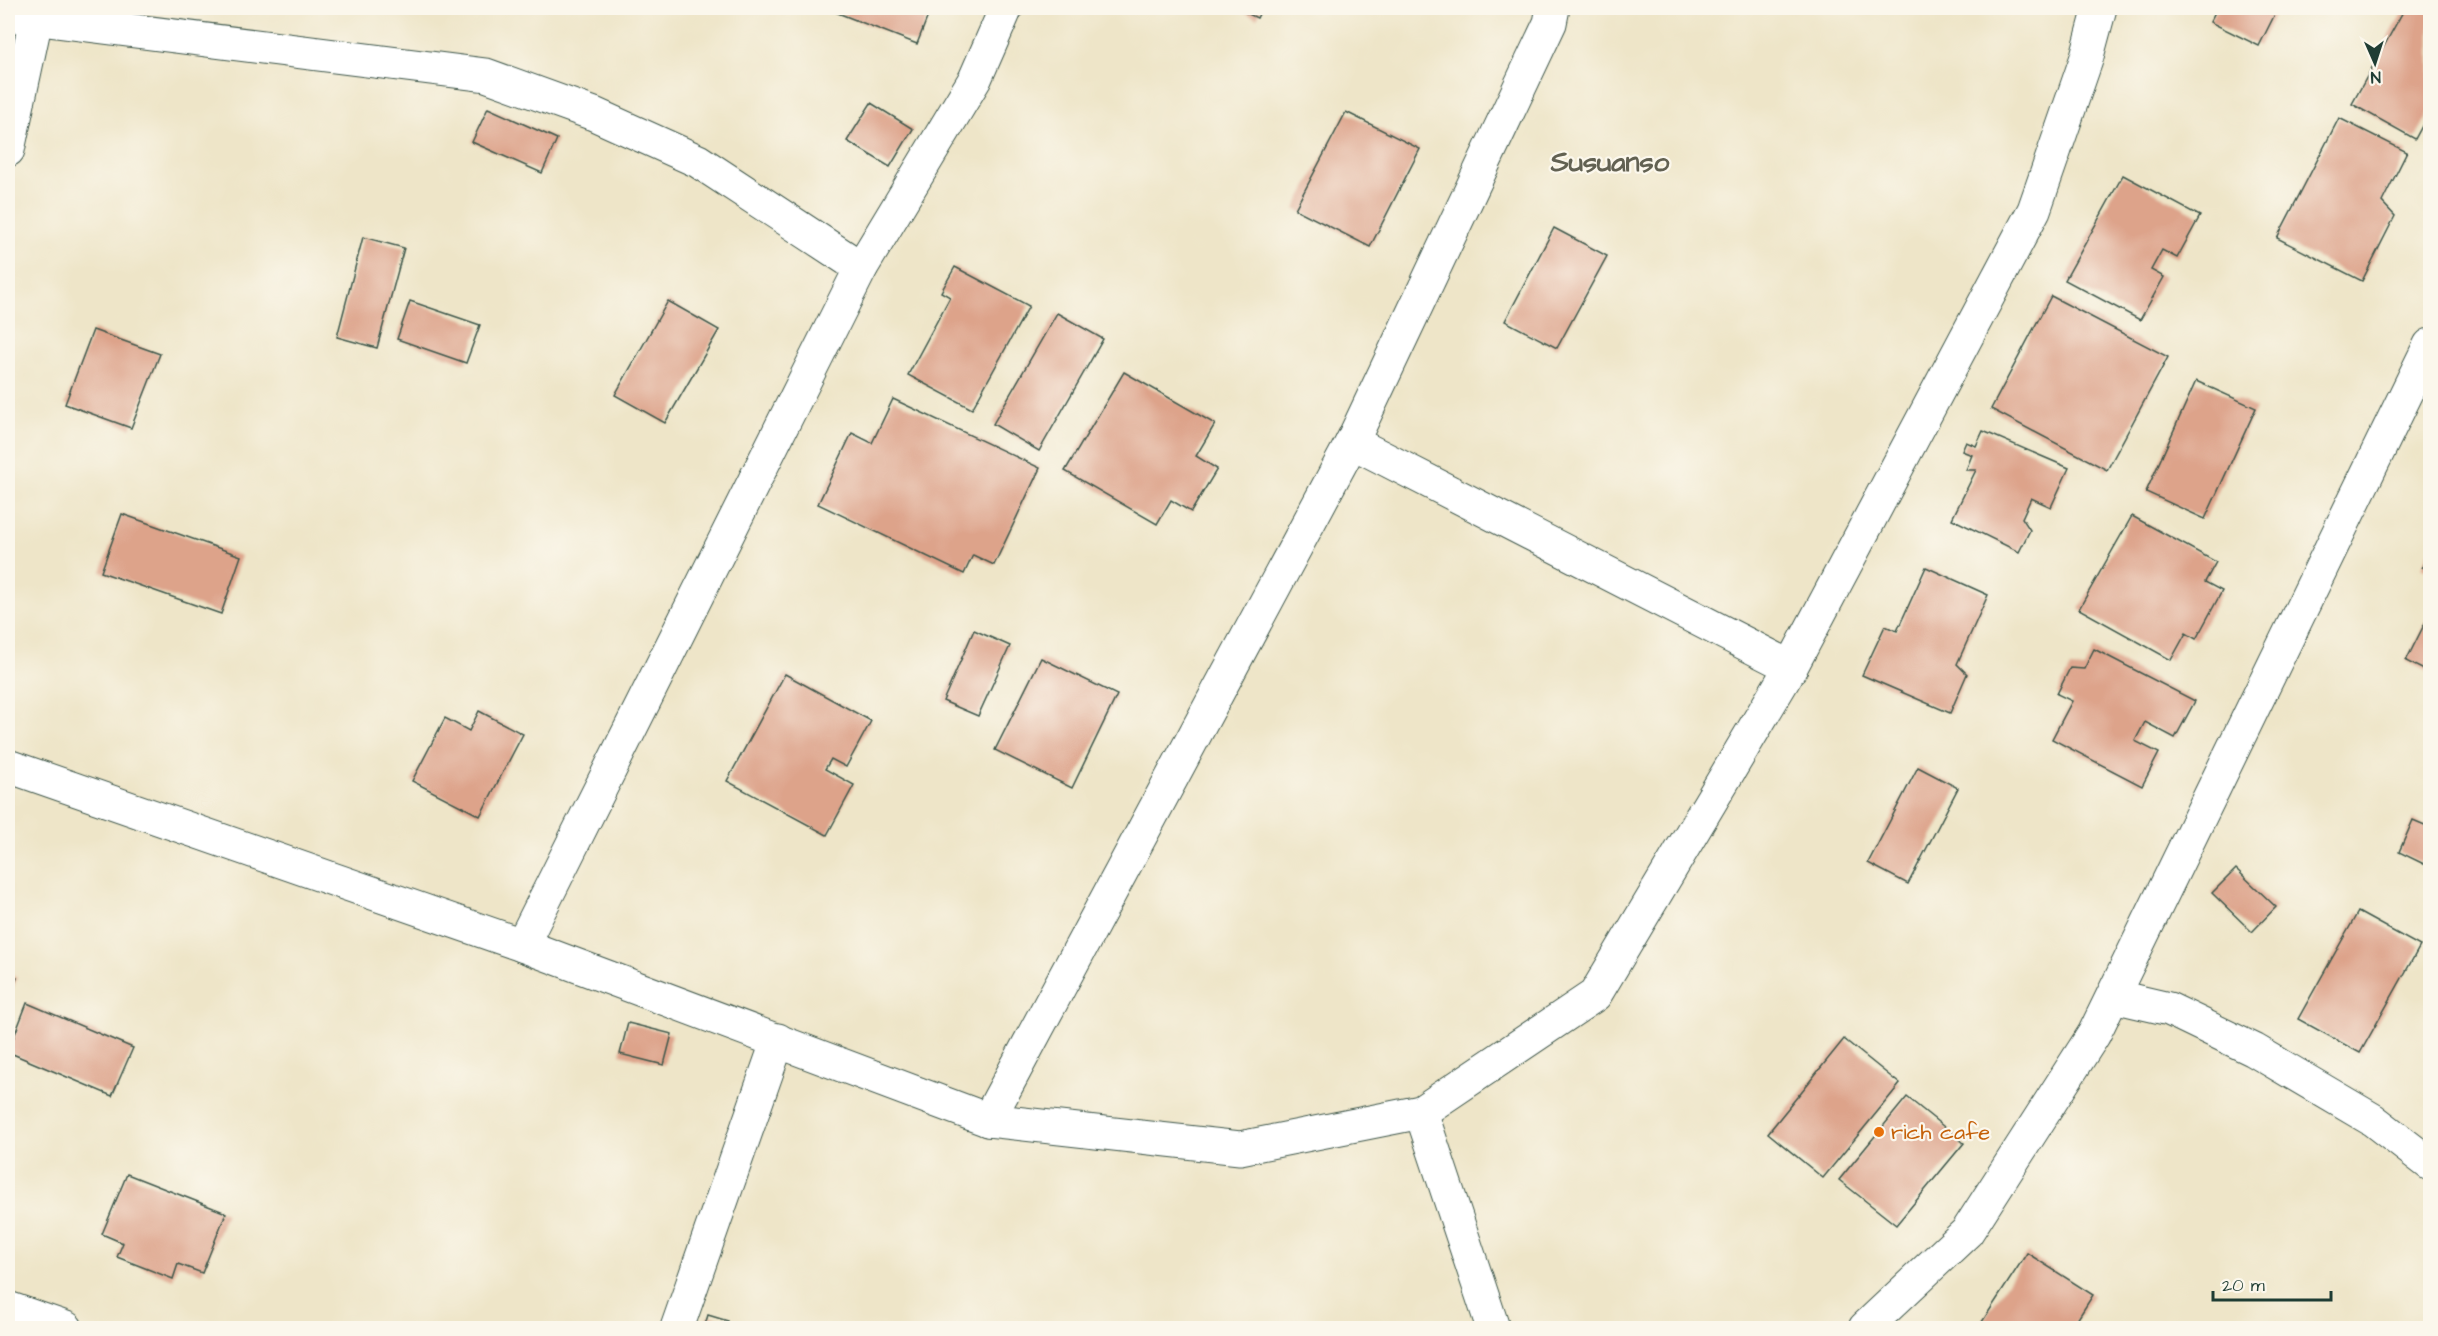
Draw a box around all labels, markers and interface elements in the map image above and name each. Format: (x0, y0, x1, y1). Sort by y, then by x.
north arrow (2345, 33, 2405, 93)
text: N (2370, 66, 2381, 88)
district label: Susuanso (1550, 143, 1670, 182)
place label: rich cafe (1891, 1117, 1990, 1148)
marker: rich cafe (1872, 1125, 1886, 1139)
scale bar (2213, 1264, 2332, 1302)
text: 20 m (2222, 1273, 2265, 1298)

